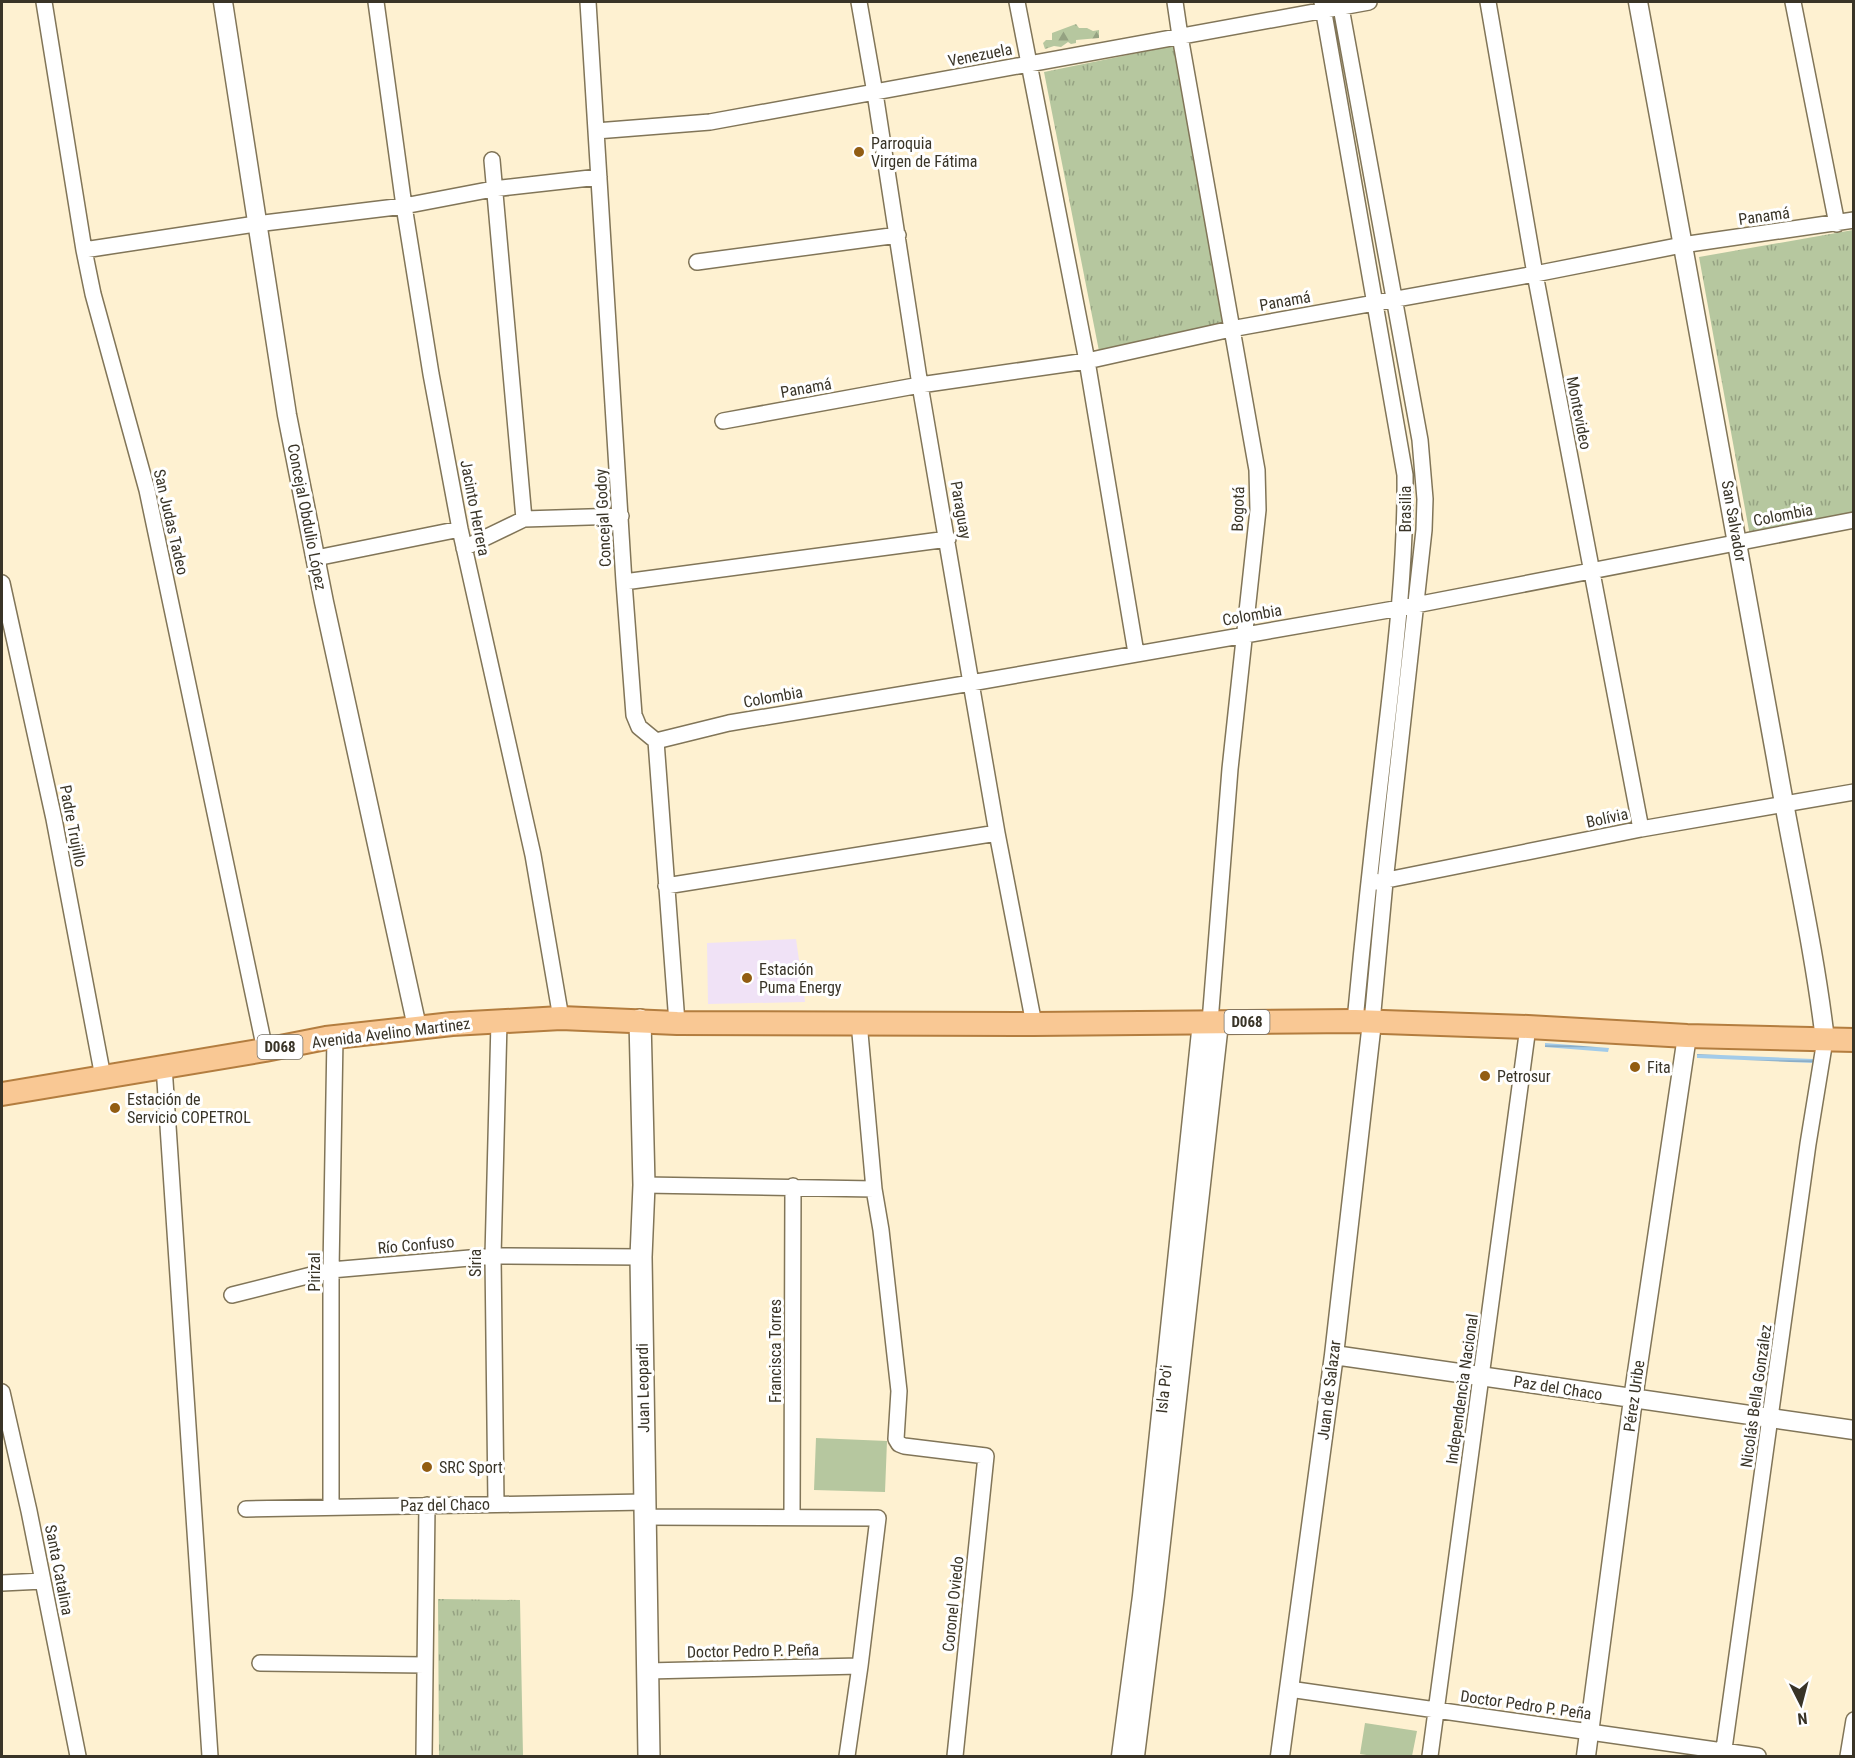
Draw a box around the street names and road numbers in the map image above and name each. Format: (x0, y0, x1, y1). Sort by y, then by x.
street label: Venezuela (946, 39, 1014, 71)
street label: Panamá (1737, 203, 1791, 229)
street label: Panamá (1258, 287, 1312, 315)
street label: Panamá (779, 374, 833, 402)
street label: Montevideo (1563, 375, 1595, 451)
street label: Concejal Obdulio López (283, 442, 331, 592)
street label: Jacinto Herrera (456, 458, 494, 558)
street label: San Judas Tadeo (150, 467, 192, 577)
street label: Concejal Godoy (591, 468, 615, 568)
street label: San Salvador (1718, 479, 1751, 563)
street label: Paraguay (947, 480, 975, 541)
street label: Bogotá (1228, 486, 1248, 532)
street label: Brasilia (1396, 486, 1415, 532)
street label: Colombia (1752, 500, 1814, 530)
street label: Colombia (1221, 600, 1283, 630)
street label: Colombia (742, 682, 804, 712)
street label: Padre Trujillo (56, 783, 90, 869)
street label: Bolívia (1584, 804, 1630, 832)
road number: D068 (1224, 1010, 1270, 1034)
street label: Avenida Avelino Martinez (311, 1014, 471, 1052)
road number: D068 (258, 1035, 302, 1059)
street label: Río Confuso (377, 1232, 455, 1258)
street label: Siria (466, 1249, 485, 1277)
street label: Pirizal (305, 1252, 324, 1292)
street label: Francisca Torres (766, 1299, 785, 1403)
street label: Independencia Nacional (1442, 1313, 1482, 1465)
street label: Nicolás Bella González (1737, 1323, 1775, 1469)
street label: Juan de Salazar (1313, 1339, 1345, 1441)
street label: Juan Leopardi (633, 1343, 653, 1433)
street label: Pérez Uribe (1620, 1359, 1648, 1433)
street label: Isla Po'i (1152, 1364, 1176, 1414)
street label: Paz del Chaco (1512, 1372, 1604, 1404)
street label: Paz del Chaco (400, 1495, 490, 1515)
street label: Santa Catalina (41, 1523, 77, 1617)
street label: Coronel Oviedo (939, 1555, 967, 1653)
street label: Doctor Pedro P. Peña (687, 1640, 819, 1662)
street label: Doctor Pedro P. Peña (1459, 1686, 1593, 1724)

